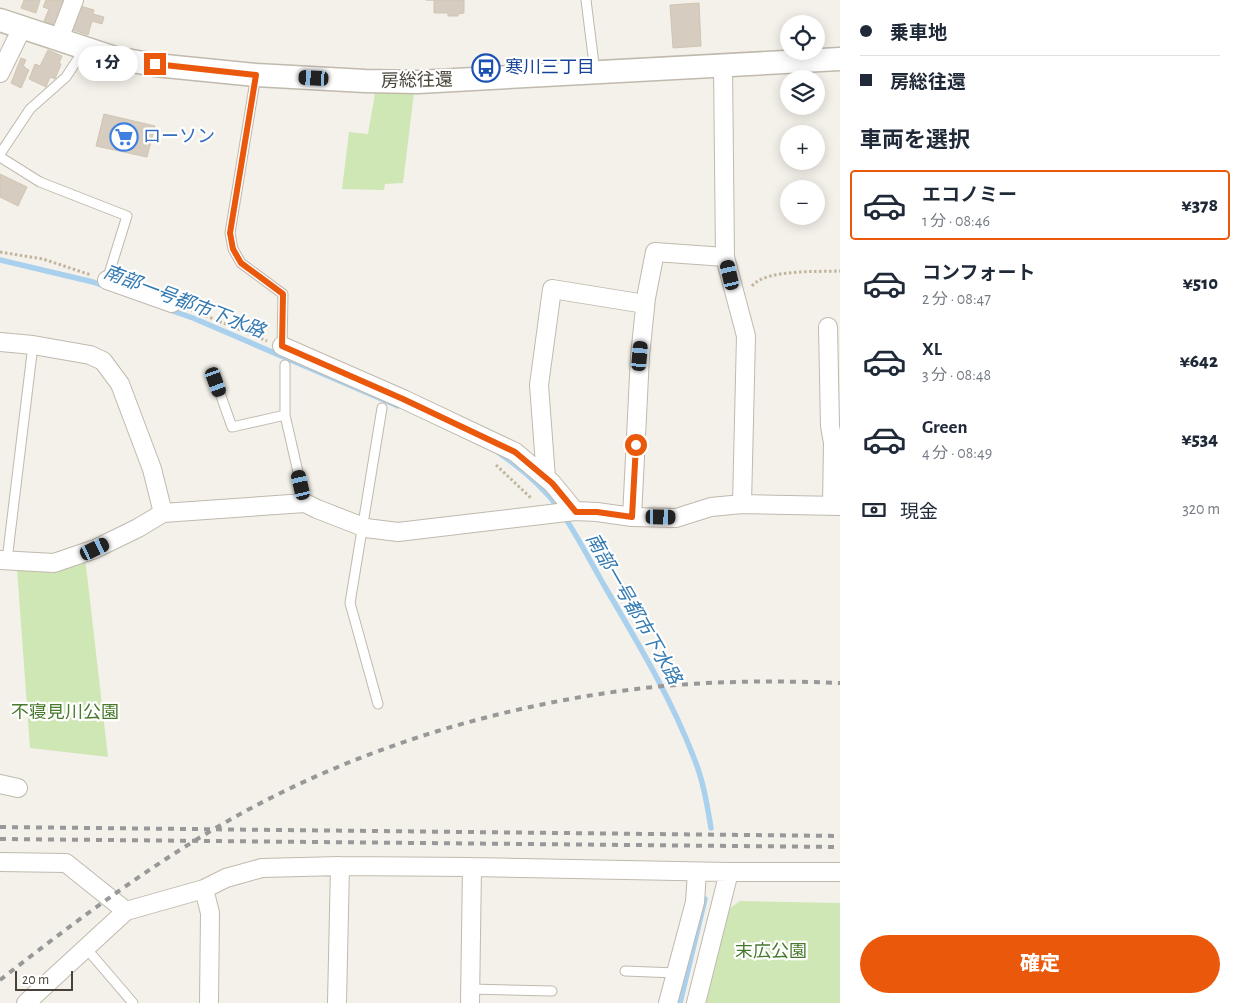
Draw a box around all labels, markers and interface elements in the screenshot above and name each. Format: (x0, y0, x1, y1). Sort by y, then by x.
map controls (780, 15, 825, 225)
button: locate (780, 15, 825, 60)
text: 乗車地 (890, 24, 947, 43)
callout: 1 分 (78, 46, 138, 82)
route end (144, 53, 166, 75)
bus stop icon: 寒川三丁目 (471, 53, 501, 83)
text: 1 分 (96, 55, 120, 71)
place label: 寒川三丁目 (505, 58, 595, 77)
street label: 房総往還 (381, 69, 453, 91)
car (298, 70, 329, 86)
button: layers (780, 70, 825, 115)
text: 房総往還 (890, 73, 966, 92)
supermarket icon: ローソン (109, 122, 139, 152)
button: + (780, 125, 825, 170)
place label: ローソン (143, 128, 215, 146)
text: 車両を選択 (860, 129, 970, 151)
button: − (780, 180, 825, 225)
icon: car (862, 183, 907, 228)
text: エコノミー (922, 186, 1017, 205)
text: ¥378 (1181, 196, 1218, 215)
text: 1 分 · 08:46 (922, 213, 990, 229)
car (719, 259, 740, 291)
water label: 南部一号都市下水路 (101, 261, 270, 342)
icon: car (862, 261, 907, 306)
text: コンフォート (922, 264, 1035, 283)
text: ¥510 (1182, 274, 1218, 293)
text: 2 分 · 08:47 (922, 291, 991, 307)
icon: car (862, 339, 907, 384)
car (631, 340, 648, 372)
text: XL (922, 340, 942, 359)
text: ¥642 (1179, 352, 1218, 371)
car (203, 365, 228, 399)
text: 3 分 · 08:48 (922, 367, 991, 383)
icon: car (862, 417, 907, 462)
text: Green (922, 418, 968, 437)
text: ¥534 (1181, 430, 1218, 449)
route start (625, 434, 647, 456)
text: 4 分 · 08:49 (922, 445, 992, 461)
car (290, 469, 311, 501)
icon: cash (860, 496, 888, 524)
text: 320 m (1182, 501, 1220, 517)
text: 現金 (900, 503, 938, 522)
car (645, 509, 676, 525)
water label: 南部一号都市下水路 (582, 529, 687, 690)
car (78, 536, 111, 562)
park label: 不寝見川公園 (11, 703, 119, 722)
button: 確定 (860, 935, 1220, 993)
park label: 末広公園 (735, 942, 807, 961)
scale bar (15, 968, 72, 991)
text: 20 m (22, 973, 49, 987)

